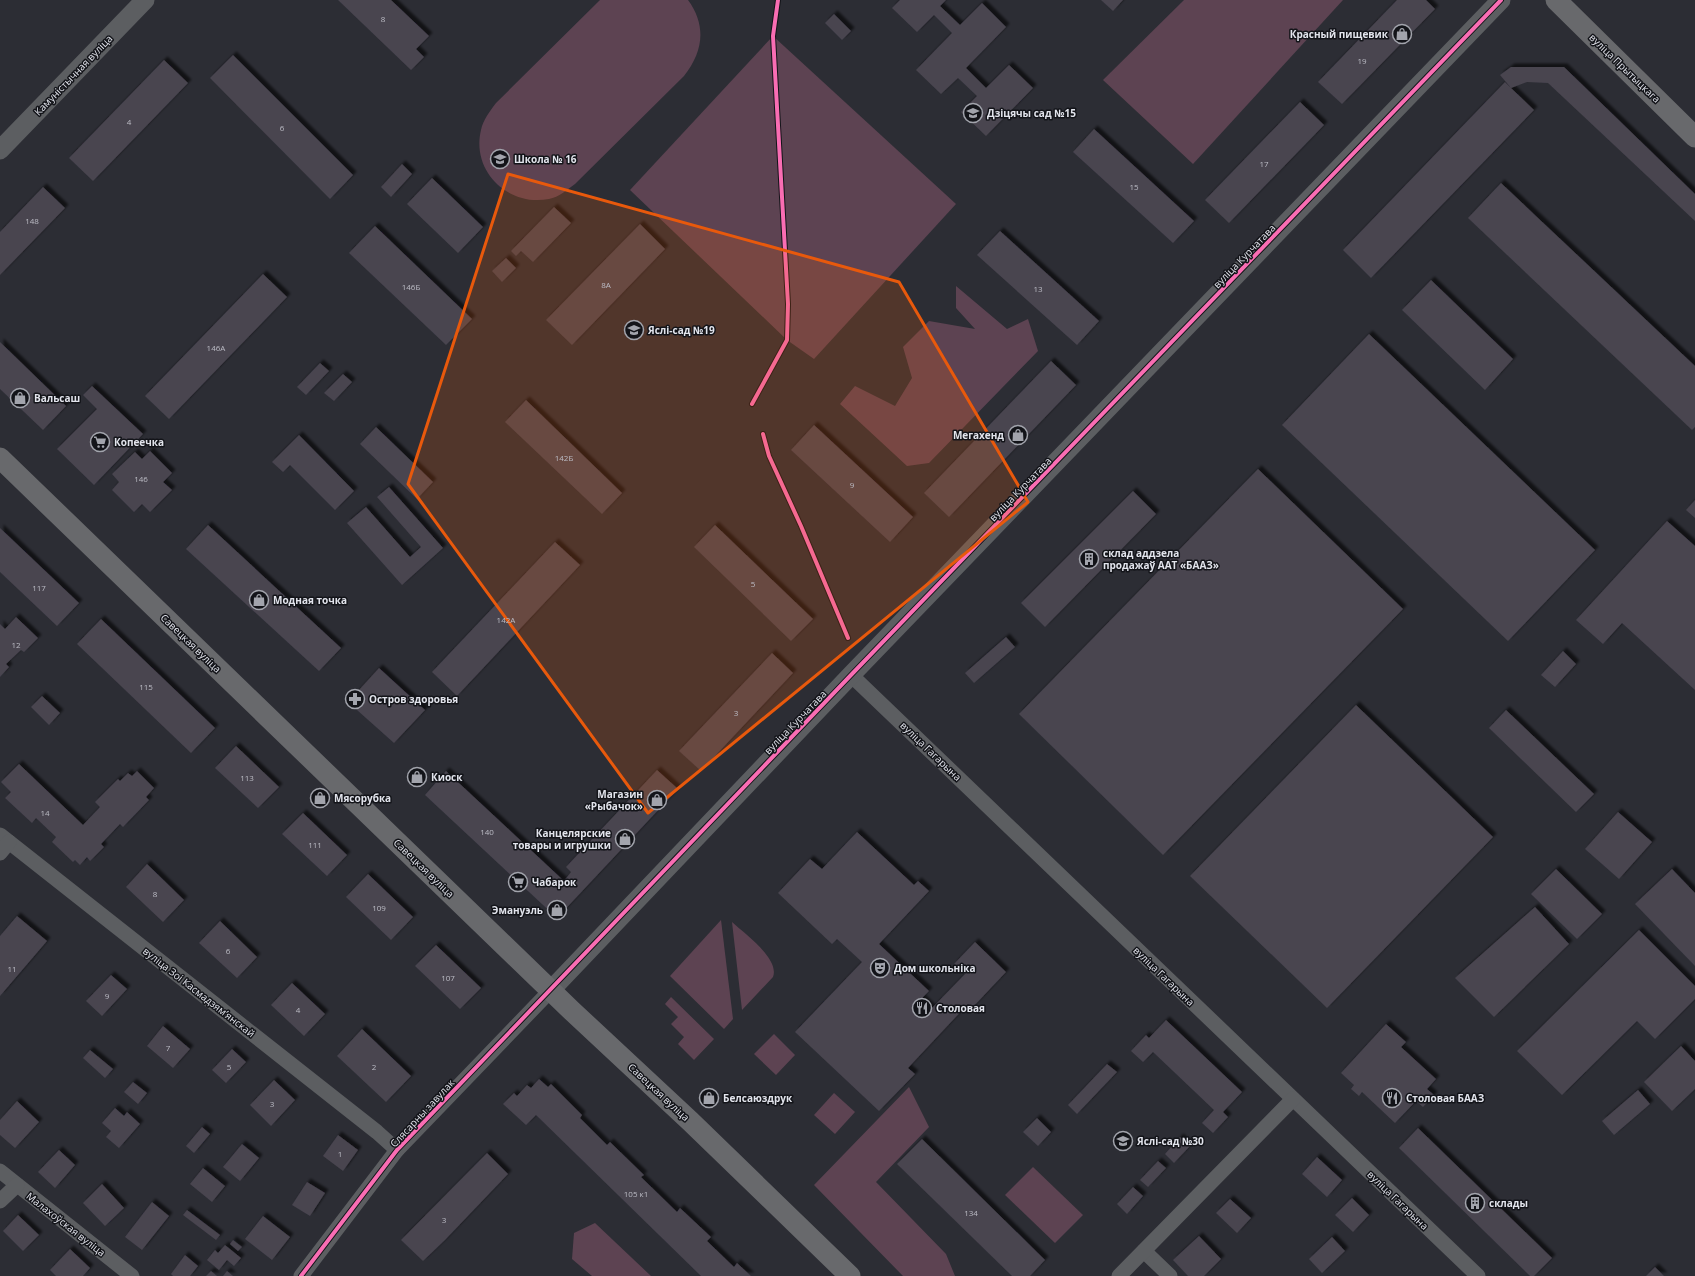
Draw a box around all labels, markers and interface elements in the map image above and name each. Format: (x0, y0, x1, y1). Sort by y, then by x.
house number: 8 (381, 13, 386, 24)
shop icon: Красный пищевик (1391, 23, 1413, 45)
place label: Красный пищевик (1290, 27, 1389, 41)
street label: вуліца Прытыцкага (1586, 30, 1664, 106)
street label: Камуністычная вуліца (31, 32, 115, 118)
house number: 19 (1357, 55, 1367, 66)
school or university icon: Дзіцячы сад №15 (962, 102, 984, 124)
place label: Дзіцячы сад №15 (987, 106, 1076, 120)
house number: 4 (127, 116, 132, 127)
house number: 6 (280, 122, 285, 133)
school or university icon: Школа № 16 (489, 148, 511, 170)
place label: Школа № 16 (514, 152, 577, 166)
house number: 17 (1259, 158, 1269, 169)
house number: 15 (1129, 181, 1139, 192)
house number: 148 (25, 215, 39, 226)
street label: вуліца Курчатава (1210, 221, 1278, 291)
house number: 8А (601, 279, 612, 290)
house number: 146Б (402, 281, 420, 292)
house number: 13 (1033, 283, 1043, 294)
school or university icon: Яслі-сад №19 (623, 319, 645, 341)
place label: Яслі-сад №19 (647, 323, 715, 337)
house number: 146А (207, 342, 226, 353)
shop icon: Вальсаш (9, 387, 31, 409)
place label: Вальсаш (34, 391, 80, 405)
shop icon: Мегахенд (1007, 424, 1029, 446)
place label: Мегахенд (953, 428, 1004, 442)
supermarket icon: Копеечка (89, 431, 111, 453)
place label: Копеечка (114, 435, 164, 449)
house number: 142Б (555, 452, 573, 463)
street label: вуліца Курчатава (986, 454, 1054, 524)
house number: 146 (134, 473, 148, 484)
house number: 9 (850, 479, 855, 490)
place label: склад аддзела продажаў ААТ «БААЗ» (1103, 546, 1219, 572)
building icon: склад аддзела продажаў ААТ «БААЗ» (1078, 548, 1100, 570)
house number: 5 (751, 578, 756, 589)
house number: 117 (32, 582, 46, 593)
shop icon: Модная точка (248, 589, 270, 611)
place label: Модная точка (273, 593, 347, 607)
street label: Савецкая вуліца (158, 610, 224, 676)
house number: 142А (497, 614, 516, 625)
house number: 12 (11, 639, 21, 650)
house number: 115 (139, 681, 153, 692)
street label: вуліца Курчатава (761, 687, 829, 757)
pharmacy icon: Остров здоровья (344, 688, 366, 710)
place label: Остров здоровья (369, 692, 458, 706)
house number: 3 (734, 707, 739, 718)
street label: вуліца Гагарына (897, 718, 965, 784)
shop icon: Киоск (406, 766, 428, 788)
place label: Киоск (431, 770, 463, 784)
house number: 113 (240, 772, 254, 783)
shop icon: Мясорубка (309, 787, 331, 809)
place label: Магазин «Рыбачок» (585, 787, 643, 813)
shop icon: Магазин «Рыбачок» (646, 789, 668, 811)
place label: Мясорубка (334, 791, 391, 805)
house number: 14 (40, 807, 50, 818)
house number: 140 (480, 826, 494, 837)
place label: Канцелярские товары и игрушки (513, 826, 611, 852)
shop icon: Канцелярские товары и игрушки (614, 828, 636, 850)
street label: Савецкая вуліца (391, 835, 457, 901)
house number: 111 (308, 839, 322, 850)
supermarket icon: Чабарок (507, 871, 529, 893)
place label: Чабарок (532, 875, 577, 889)
house number: 8 (153, 888, 158, 899)
shop icon: Эмануэль (546, 899, 568, 921)
house number: 109 (372, 902, 386, 913)
place label: Эмануэль (492, 903, 543, 917)
street label: вуліца Гагарына (1130, 943, 1198, 1009)
street label: вуліца Зоі Касмадзямʼянскай (140, 944, 258, 1040)
house number: 6 (226, 945, 231, 956)
theatre icon: Дом школьніка (869, 957, 891, 979)
place label: Дом школьніка (894, 961, 975, 975)
house number: 11 (7, 963, 17, 974)
house number: 107 (441, 972, 455, 983)
house number: 9 (105, 990, 110, 1001)
restaurant icon: Столовая (911, 997, 933, 1019)
place label: Столовая (936, 1001, 985, 1015)
house number: 4 (296, 1004, 301, 1015)
house number: 7 (166, 1042, 171, 1053)
street label: Савецкая вуліца (625, 1060, 693, 1124)
house number: 5 (227, 1061, 232, 1072)
house number: 2 (372, 1061, 377, 1072)
street label: Слясарны завулак (387, 1075, 458, 1150)
shop icon: Белсаюздрук (698, 1087, 720, 1109)
restaurant icon: Столовая БААЗ (1381, 1087, 1403, 1109)
place label: Белсаюздрук (723, 1091, 793, 1105)
place label: Столовая БААЗ (1406, 1091, 1485, 1105)
house number: 3 (270, 1098, 275, 1109)
school or university icon: Яслі-сад №30 (1112, 1130, 1134, 1152)
place label: Яслі-сад №30 (1136, 1134, 1204, 1148)
house number: 1 (338, 1148, 342, 1159)
street label: вуліца Гагарына (1364, 1167, 1432, 1233)
house number: 105 к1 (624, 1188, 648, 1199)
street label: Малахоўская вуліца (24, 1189, 108, 1259)
building icon: склады (1464, 1192, 1486, 1214)
place label: склады (1489, 1196, 1528, 1210)
house number: 134 (964, 1207, 978, 1218)
house number: 3 (442, 1214, 447, 1225)

